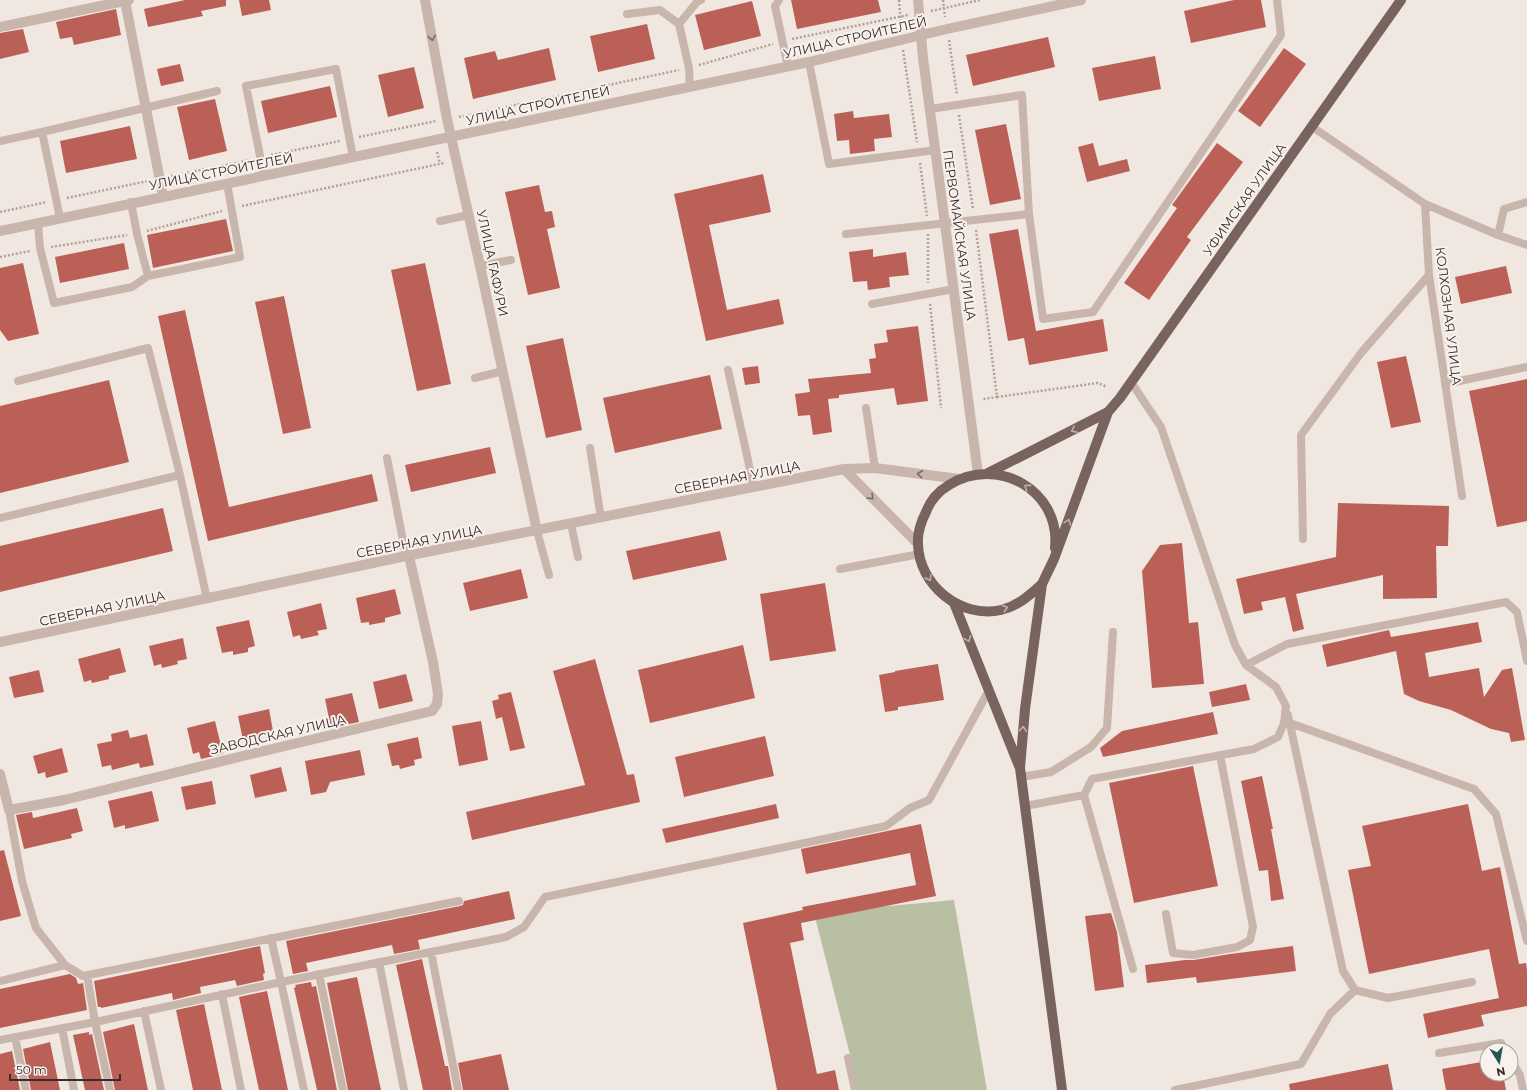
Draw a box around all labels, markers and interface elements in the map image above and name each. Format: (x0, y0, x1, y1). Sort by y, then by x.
street label: УЛИЦА СТРОИТЕЛЕЙ (782, 13, 928, 61)
one-way arrow (427, 35, 436, 41)
street label: УЛИЦА СТРОИТЕЛЕЙ (465, 82, 611, 128)
street label: УФИМСКАЯ УЛИЦА (1199, 139, 1289, 258)
street label: УЛИЦА СТРОИТЕЛЕЙ (147, 149, 295, 193)
street label: ПЕРВОМАЙСКАЯ УЛИЦА (940, 149, 980, 322)
street label: УЛИЦА ГАФУРИ (474, 208, 512, 318)
street label: КОЛХОЗНАЯ УЛИЦА (1433, 246, 1465, 386)
one-way arrow (1070, 425, 1078, 433)
street label: СЕВЕРНАЯ УЛИЦА (673, 457, 802, 497)
one-way arrow (917, 470, 923, 479)
one-way arrow (1025, 485, 1032, 492)
one-way arrow (866, 492, 874, 500)
one-way arrow (1063, 518, 1071, 525)
street label: СЕВЕРНАЯ УЛИЦА (355, 521, 484, 561)
one-way arrow (924, 574, 931, 581)
street label: СЕВЕРНАЯ УЛИЦА (38, 587, 167, 629)
one-way arrow (1002, 604, 1009, 613)
one-way arrow (964, 636, 972, 643)
street label: ЗАВОДСКАЯ УЛИЦА (209, 711, 348, 757)
one-way arrow (1019, 726, 1028, 732)
north arrow (1479, 1042, 1519, 1082)
scale bar (10, 1056, 120, 1082)
text: 50 m (16, 1062, 47, 1077)
text: N (1495, 1064, 1507, 1080)

